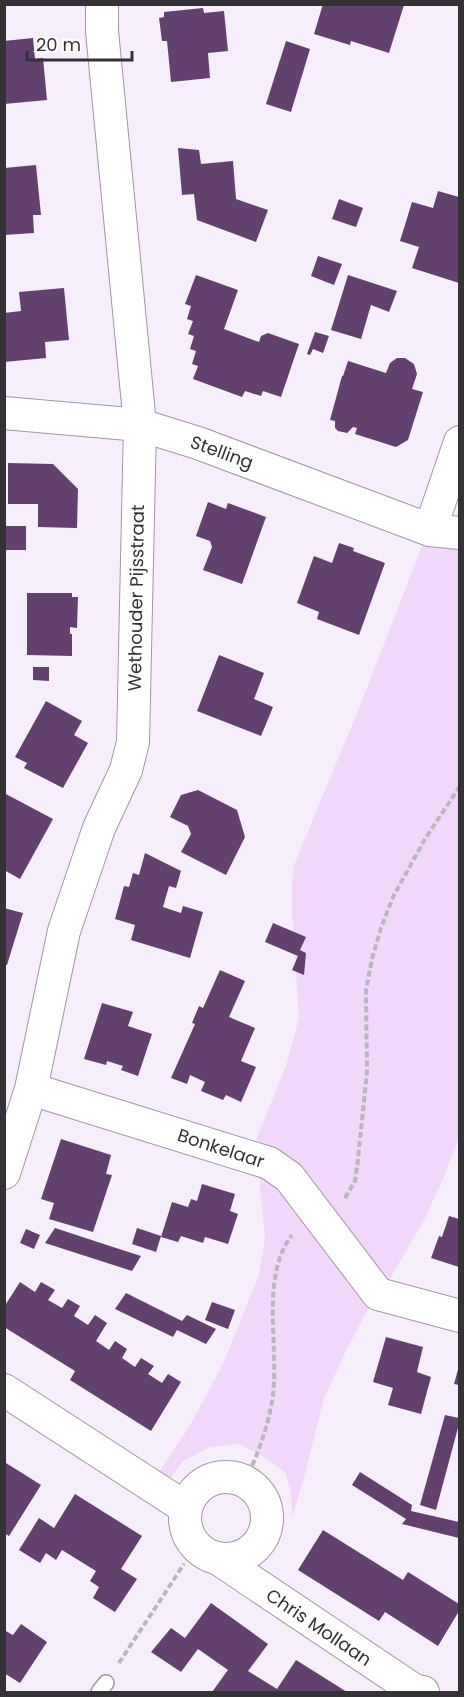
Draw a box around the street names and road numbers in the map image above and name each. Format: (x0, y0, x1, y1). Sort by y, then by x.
street label: Stelling (187, 429, 257, 475)
street label: Wethouder Pijsstraat (122, 504, 150, 692)
street label: Bonkelaar (174, 1122, 268, 1174)
street label: Chris Mollaan (261, 1582, 377, 1672)

